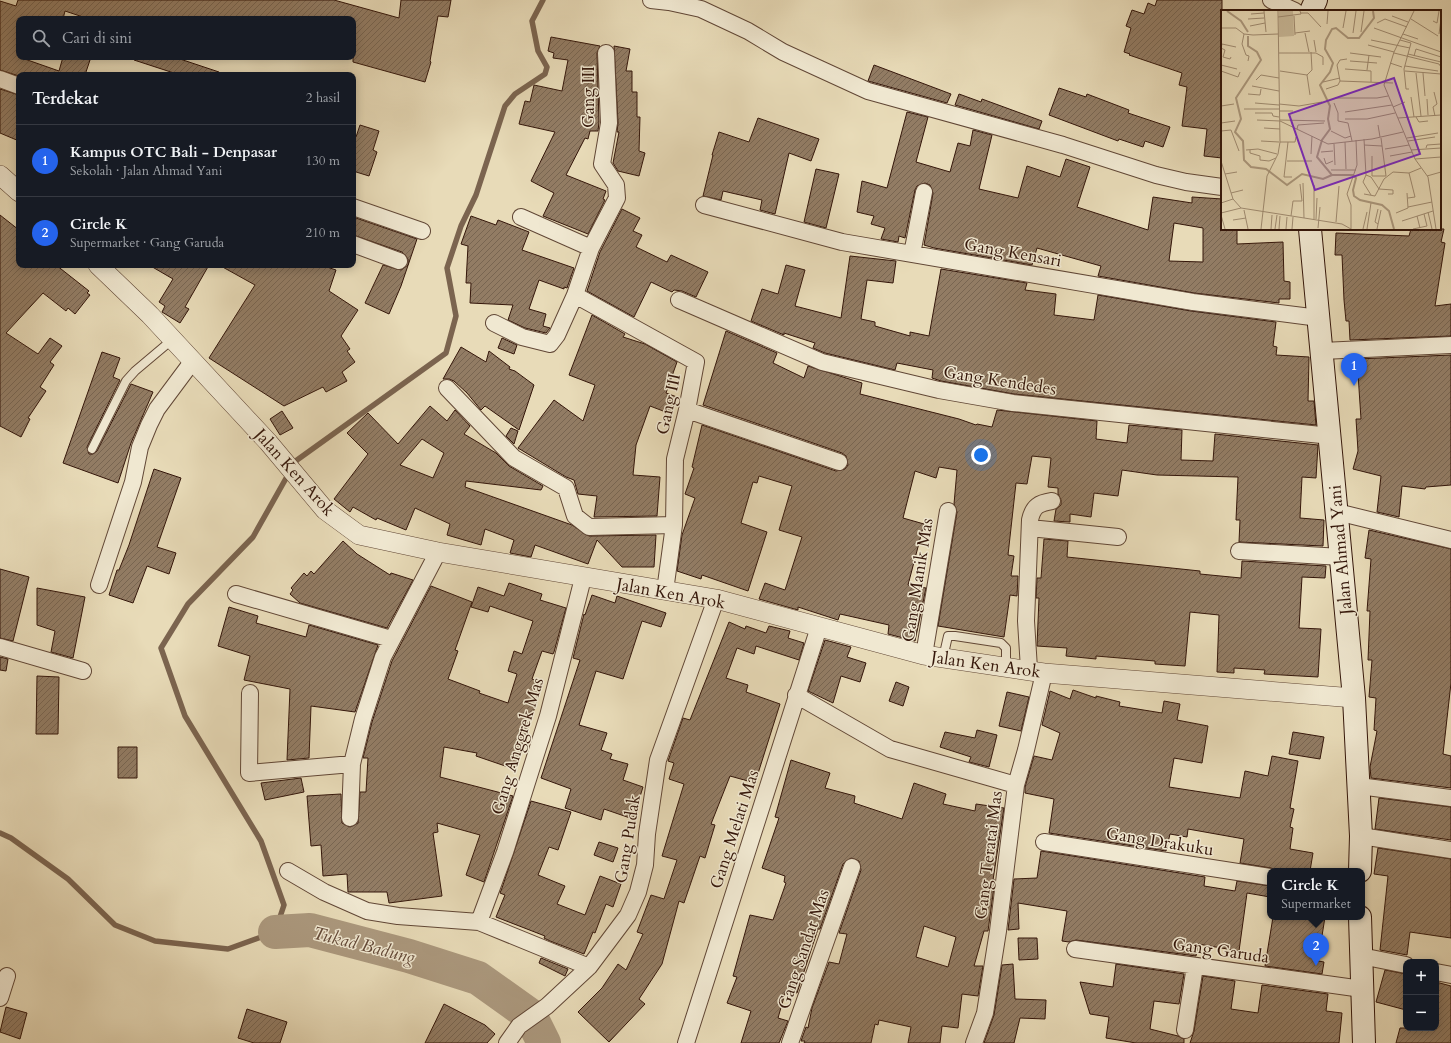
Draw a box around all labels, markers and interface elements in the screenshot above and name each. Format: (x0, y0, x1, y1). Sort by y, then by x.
inset map (1221, 10, 1441, 230)
search box (16, 16, 356, 60)
icon: search (30, 27, 52, 49)
text: Cari di sini (62, 28, 132, 48)
street label: Gang III (577, 66, 600, 128)
text: Terdekat (32, 87, 98, 110)
text: 2 hasil (306, 89, 340, 107)
text: Kampus OTC Bali - Denpasar (70, 142, 277, 162)
text: 1 (42, 152, 48, 170)
text: 130 m (306, 152, 340, 170)
text: Sekolah · Jalan Ahmad Yani (70, 162, 222, 180)
text: Circle K (70, 214, 127, 234)
text: 2 (42, 224, 48, 242)
text: 210 m (306, 224, 340, 242)
street label: Gang Kensari (962, 233, 1064, 272)
text: Supermarket · Gang Garuda (70, 234, 224, 252)
pin: 1 (1341, 353, 1367, 386)
street label: Gang Kendedes (942, 360, 1058, 401)
street label: Gang III (651, 371, 686, 437)
street label: Jalan Ken Arok (247, 421, 341, 522)
your location (971, 445, 991, 465)
street label: Jalan Ahmad Yani (1323, 484, 1358, 619)
street label: Gang Manik Mas (896, 516, 939, 644)
street label: Jalan Ken Arok (612, 572, 728, 615)
street label: Jalan Ken Arok (927, 645, 1043, 684)
street label: Gang Anggrek Mas (486, 675, 549, 817)
street label: Gang Melati Mas (704, 766, 765, 892)
street label: Gang Teratai Mas (969, 789, 1008, 921)
street label: Gang Pudak (609, 792, 646, 885)
street label: Gang Drakuku (1104, 822, 1215, 861)
popup (1267, 868, 1365, 920)
text: Circle K (1281, 875, 1339, 895)
street label: Gang Sandat Mas (772, 886, 835, 1012)
text: Supermarket (1281, 895, 1351, 913)
water label: Tukad Badung (310, 921, 418, 970)
street label: Gang Garuda (1171, 932, 1271, 969)
pin: 2 (1303, 933, 1329, 966)
map controls (1403, 959, 1439, 1031)
button: + (1403, 959, 1439, 995)
button: − (1403, 995, 1439, 1031)

